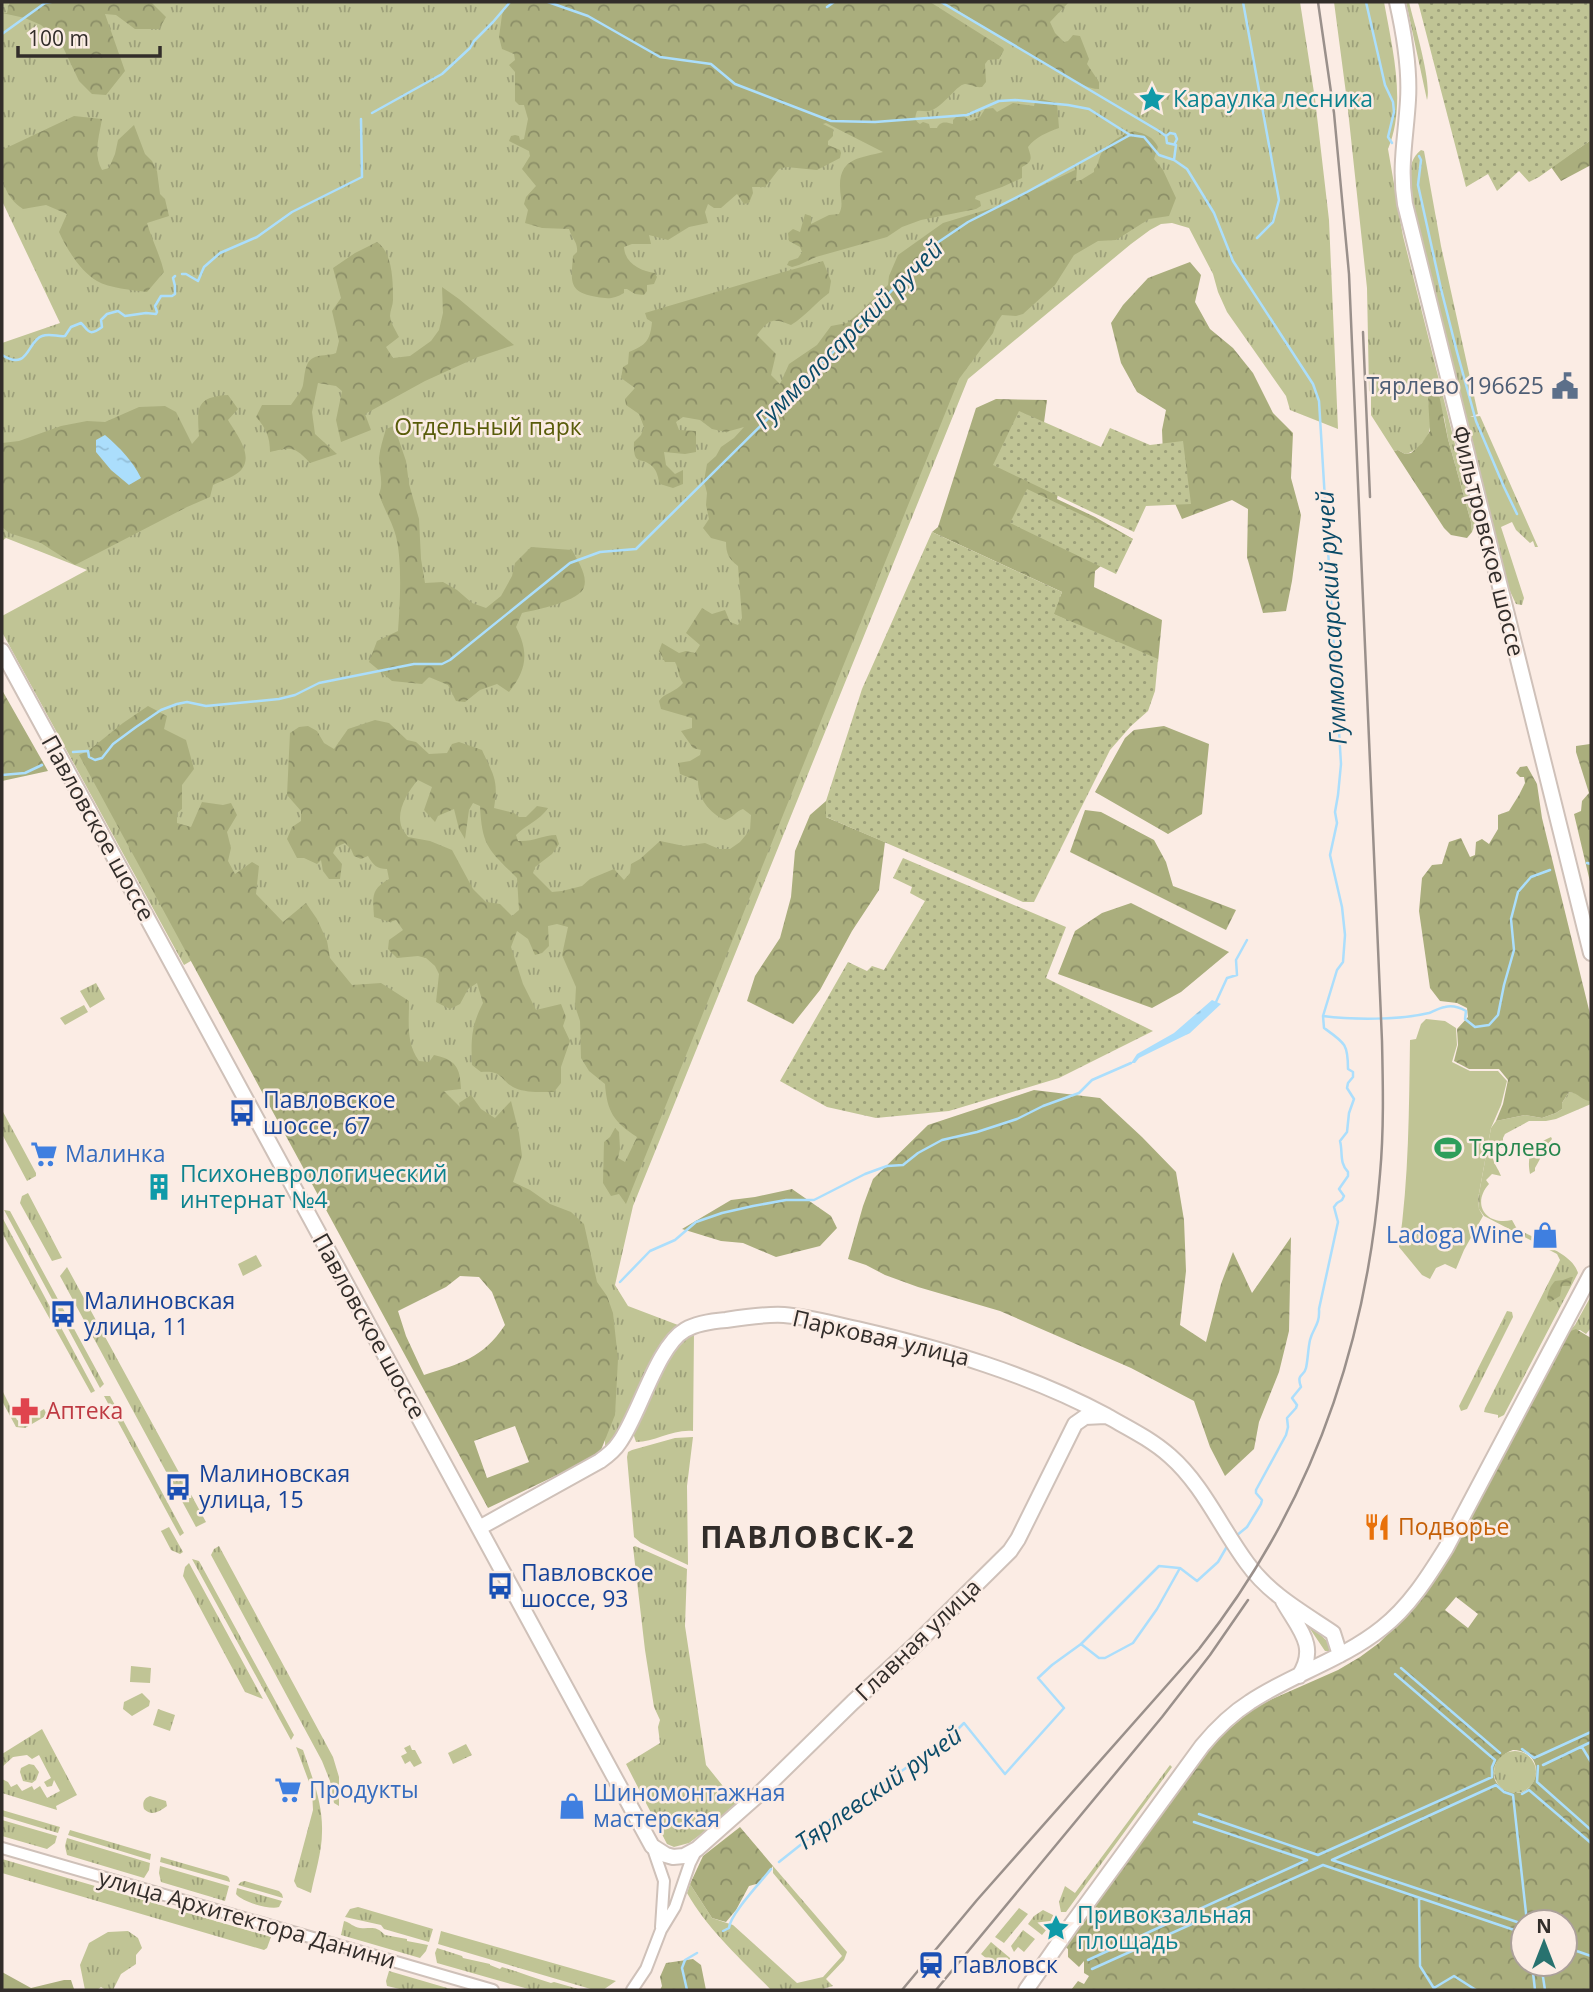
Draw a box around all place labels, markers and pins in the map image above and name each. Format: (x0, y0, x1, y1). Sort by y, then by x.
place label: Караулка лесника (1173, 82, 1373, 114)
place icon: Караулка лесника (1137, 84, 1167, 114)
place label: Тярлево 196625 (1367, 369, 1544, 401)
public building icon: Тярлево 196625 (1550, 371, 1580, 401)
place label: Павловское шоссе, 67 (263, 1083, 396, 1141)
bus stop icon: Павловское шоссе, 67 (227, 1098, 257, 1128)
place label: Тярлево (1469, 1131, 1562, 1163)
sports icon: Тярлево (1433, 1133, 1463, 1163)
place label: Малинка (65, 1137, 165, 1169)
supermarket icon: Малинка (29, 1139, 59, 1169)
place label: Психоневрологический интернат №4 (180, 1157, 447, 1215)
building icon: Психоневрологический интернат №4 (144, 1172, 174, 1202)
place label: Ladoga Wine (1386, 1218, 1524, 1250)
shop icon: Ladoga Wine (1530, 1220, 1560, 1250)
place label: Малиновская улица, 11 (84, 1284, 235, 1342)
bus stop icon: Малиновская улица, 11 (48, 1299, 78, 1329)
place label: Аптека (46, 1394, 123, 1426)
pharmacy icon: Аптека (10, 1396, 40, 1426)
place label: Малиновская улица, 15 (199, 1457, 350, 1515)
bus stop icon: Малиновская улица, 15 (163, 1472, 193, 1502)
place label: Подворье (1398, 1510, 1509, 1542)
restaurant icon: Подворье (1362, 1512, 1392, 1542)
place label: Павловское шоссе, 93 (521, 1556, 654, 1614)
bus stop icon: Павловское шоссе, 93 (485, 1571, 515, 1601)
place label: Продукты (309, 1773, 419, 1805)
supermarket icon: Продукты (273, 1775, 303, 1805)
place label: Шиномонтажная мастерская (593, 1776, 786, 1834)
shop icon: Шиномонтажная мастерская (557, 1791, 587, 1821)
place label: Привокзальная площадь (1077, 1898, 1252, 1956)
place icon: Привокзальная площадь (1041, 1913, 1071, 1943)
place label: Павловск (952, 1948, 1058, 1980)
station icon: Павловск (916, 1950, 946, 1980)

